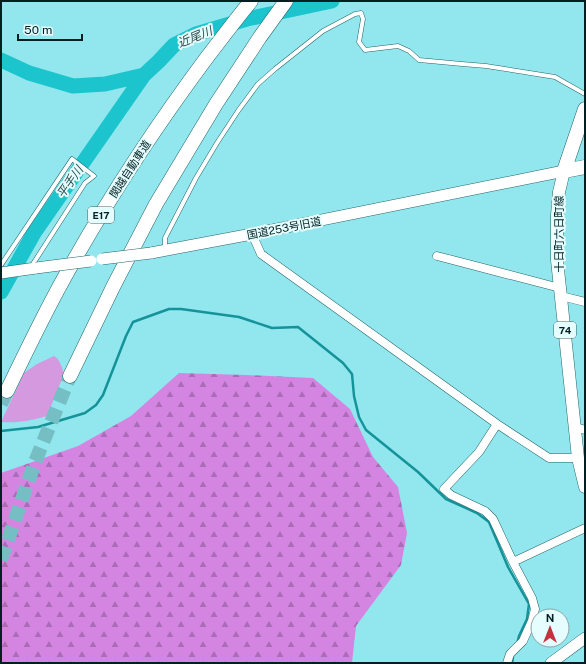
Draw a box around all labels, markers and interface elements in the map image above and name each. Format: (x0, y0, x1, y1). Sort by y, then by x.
scale bar (18, 16, 82, 42)
text: 50 m (24, 23, 52, 37)
water label: 近尾川 (176, 23, 216, 50)
street label: 関越自動車道 (107, 138, 153, 200)
water label: 平手川 (54, 162, 87, 201)
street label: 十日町六日町線 (553, 196, 565, 273)
road number: E17 (88, 207, 114, 223)
street label: 国道253号旧道 (246, 215, 322, 241)
road number: 74 (554, 322, 576, 338)
north arrow (530, 608, 570, 648)
text: N (546, 612, 554, 624)

